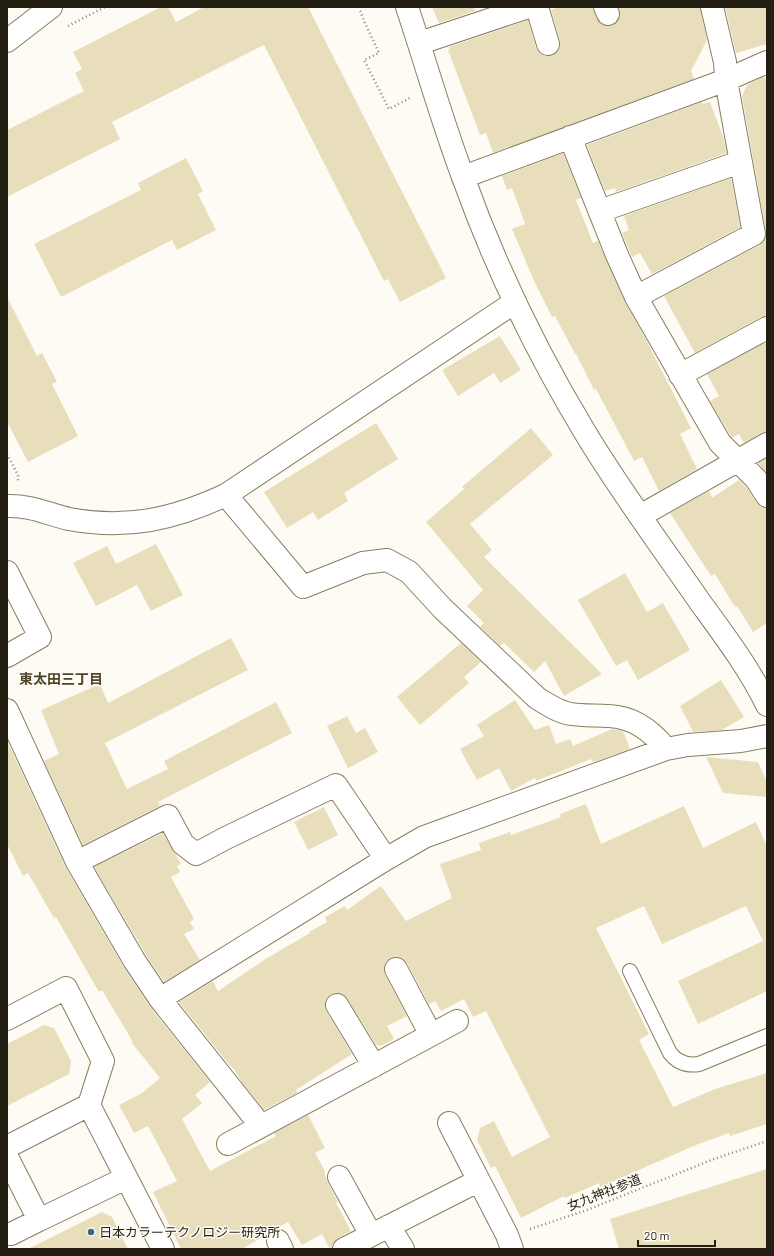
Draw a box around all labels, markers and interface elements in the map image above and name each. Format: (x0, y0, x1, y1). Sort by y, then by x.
district label: 東太田三丁目 (19, 670, 103, 687)
street label: 女九神社参道 (565, 1171, 643, 1213)
scale bar (638, 1222, 715, 1248)
place label: 日本カラーテクノロジー研究所 (99, 1224, 280, 1240)
marker: 日本カラーテクノロジー研究所 (86, 1227, 96, 1237)
text: 20 m (644, 1228, 670, 1242)

